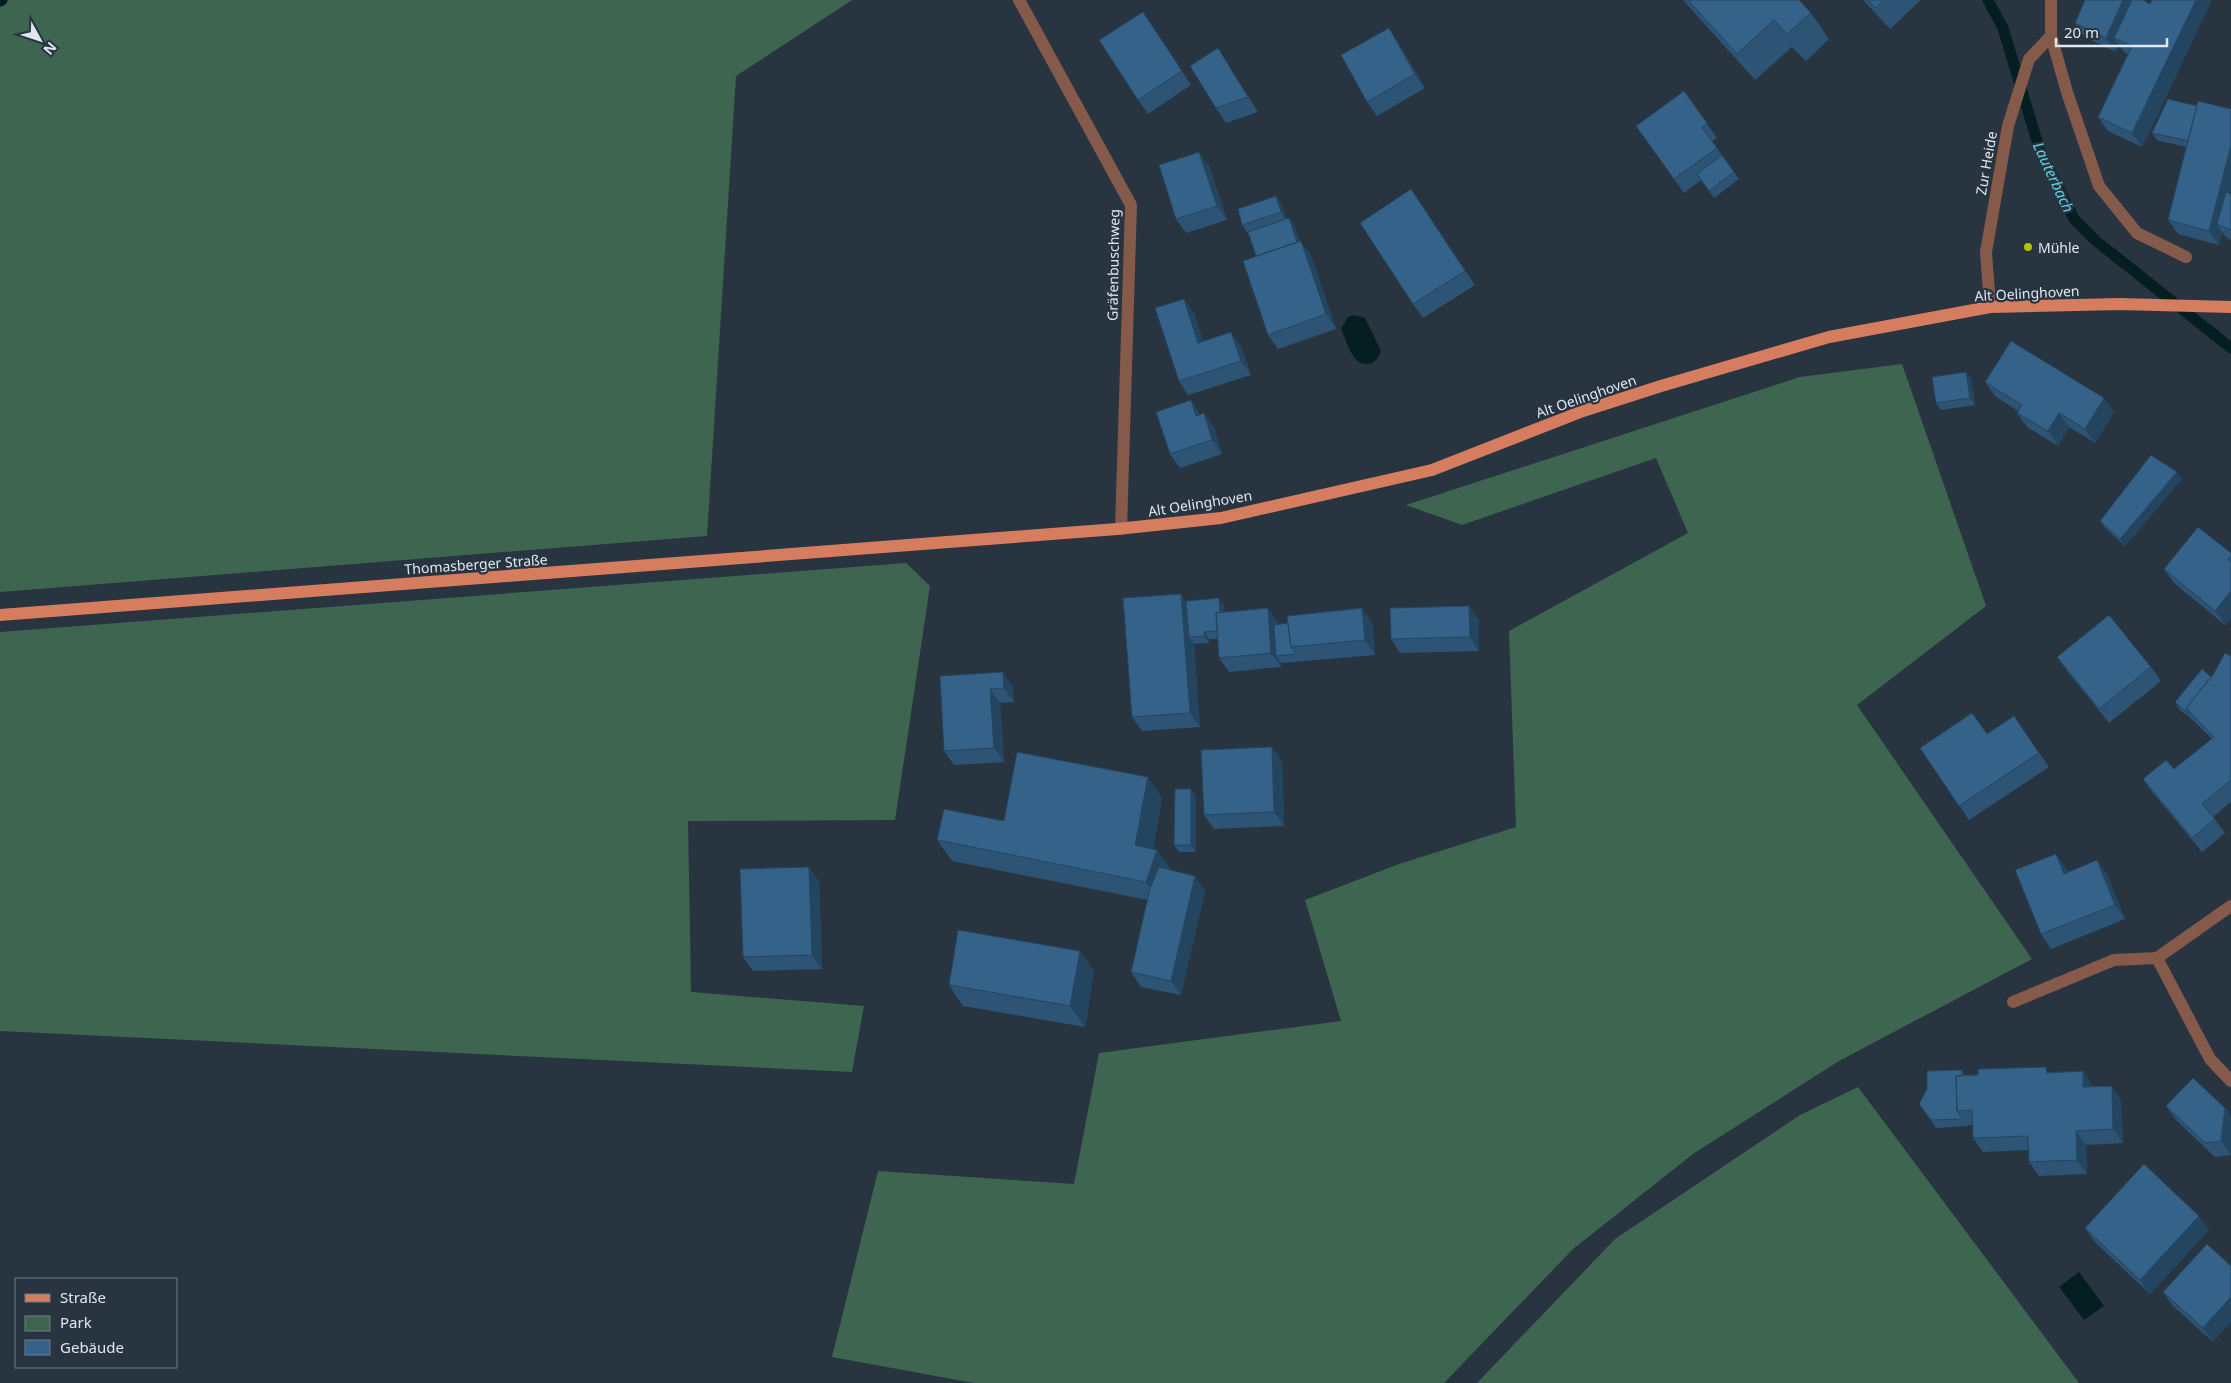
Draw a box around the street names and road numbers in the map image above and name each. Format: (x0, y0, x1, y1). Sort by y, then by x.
street label: Zur Heide (1971, 130, 2001, 196)
street label: Gräfenbuschweg (1103, 209, 1123, 321)
street label: Alt Oelinghoven (1974, 281, 2080, 305)
street label: Alt Oelinghoven (1533, 370, 1639, 422)
street label: Alt Oelinghoven (1147, 485, 1253, 521)
street label: Thomasberger Straße (404, 550, 548, 578)

